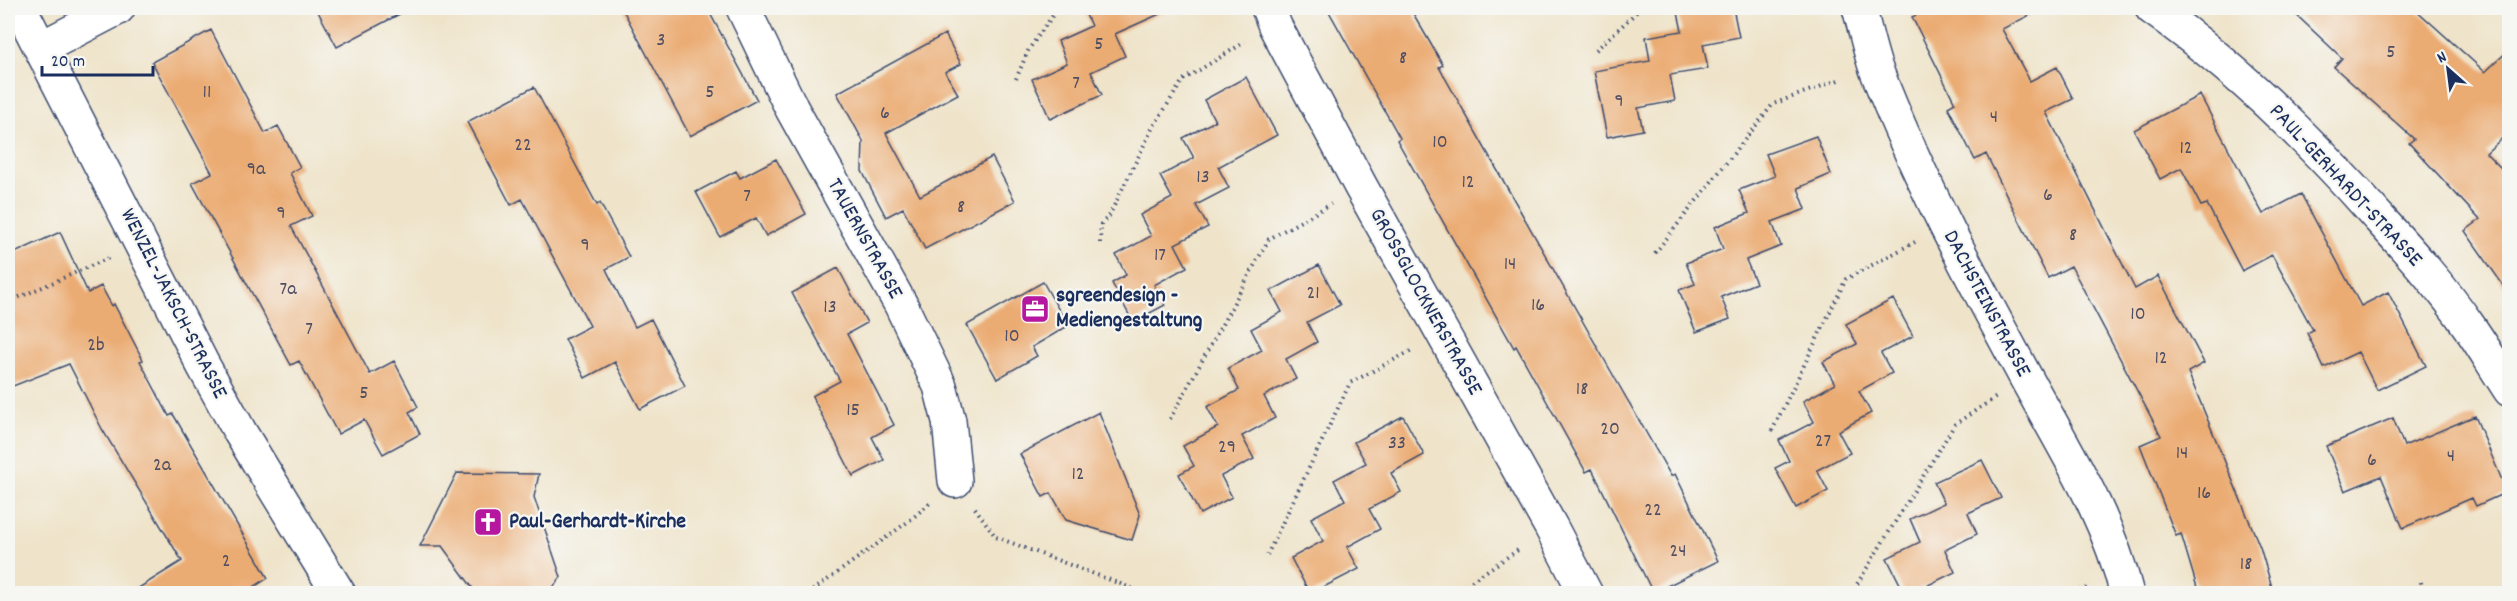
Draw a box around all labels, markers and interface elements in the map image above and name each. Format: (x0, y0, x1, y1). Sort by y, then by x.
house number: 3 (657, 27, 665, 55)
house number: 5 (1094, 31, 1104, 59)
scale bar (42, 39, 153, 77)
house number: 5 (2386, 39, 2396, 67)
north arrow (2418, 39, 2478, 99)
house number: 8 (1399, 45, 1407, 73)
text: N (2433, 46, 2451, 70)
text: 20 m (51, 50, 85, 75)
house number: 7 (1072, 70, 1080, 98)
house number: 11 (203, 79, 211, 107)
house number: 5 (705, 79, 715, 107)
house number: 9 (1614, 88, 1624, 116)
street label: PAUL-GERHARDT-STRASSE (2261, 97, 2429, 275)
house number: 6 (880, 100, 890, 128)
house number: 4 (1990, 104, 1998, 132)
house number: 10 (1432, 129, 1448, 157)
house number: 22 (514, 132, 532, 160)
house number: 12 (2179, 135, 2193, 163)
house number: 9a (247, 156, 266, 184)
house number: 13 (1196, 164, 1210, 192)
house number: 12 (1461, 169, 1475, 197)
street label: TAUERNSTRASSE (818, 173, 910, 305)
house number: 6 (2043, 182, 2053, 210)
house number: 7 (743, 183, 751, 211)
house number: 8 (957, 194, 965, 222)
house number: 9 (276, 200, 286, 228)
street label: WENZEL-JAKSCH-STRASSE (112, 203, 234, 405)
street label: GROSSGLOCKNERSTRASSE (1361, 203, 1489, 401)
house number: 8 (2069, 222, 2077, 250)
street label: DACHSTEINSTRASSE (1934, 225, 2038, 383)
house number: 9 (580, 232, 590, 260)
house number: 17 (1154, 242, 1166, 270)
house number: 14 (1504, 251, 1516, 279)
house number: 7a (279, 276, 297, 304)
house number: 21 (1306, 280, 1320, 308)
place label: sgreendesign - Mediengestaltung (1056, 281, 1203, 337)
house number: 16 (1531, 292, 1545, 320)
office icon: sgreendesign - Mediengestaltung (1019, 293, 1051, 325)
house number: 13 (823, 294, 837, 322)
house number: 10 (2130, 301, 2146, 329)
house number: 7 (305, 316, 313, 344)
house number: 10 (1004, 323, 1020, 351)
house number: 2b (87, 332, 105, 360)
house number: 12 (2154, 345, 2168, 373)
house number: 18 (1576, 376, 1588, 404)
house number: 5 (359, 380, 369, 408)
house number: 15 (846, 397, 860, 425)
house number: 20 (1600, 416, 1620, 444)
house number: 27 (1815, 428, 1831, 456)
house number: 33 (1388, 430, 1406, 458)
house number: 29 (1218, 434, 1236, 462)
house number: 14 (2176, 440, 2188, 468)
house number: 4 (2447, 443, 2455, 471)
house number: 6 (2367, 447, 2377, 475)
house number: 2a (153, 452, 172, 480)
house number: 12 (1071, 461, 1085, 489)
house number: 16 (2197, 480, 2211, 508)
house number: 22 (1644, 497, 1662, 525)
church icon: Paul-Gerhardt-Kirche (472, 506, 504, 538)
place label: Paul-Gerhardt-Kirche (509, 507, 686, 538)
house number: 24 (1669, 538, 1687, 566)
house number: 2 (222, 548, 230, 576)
house number: 18 (2240, 551, 2252, 579)

